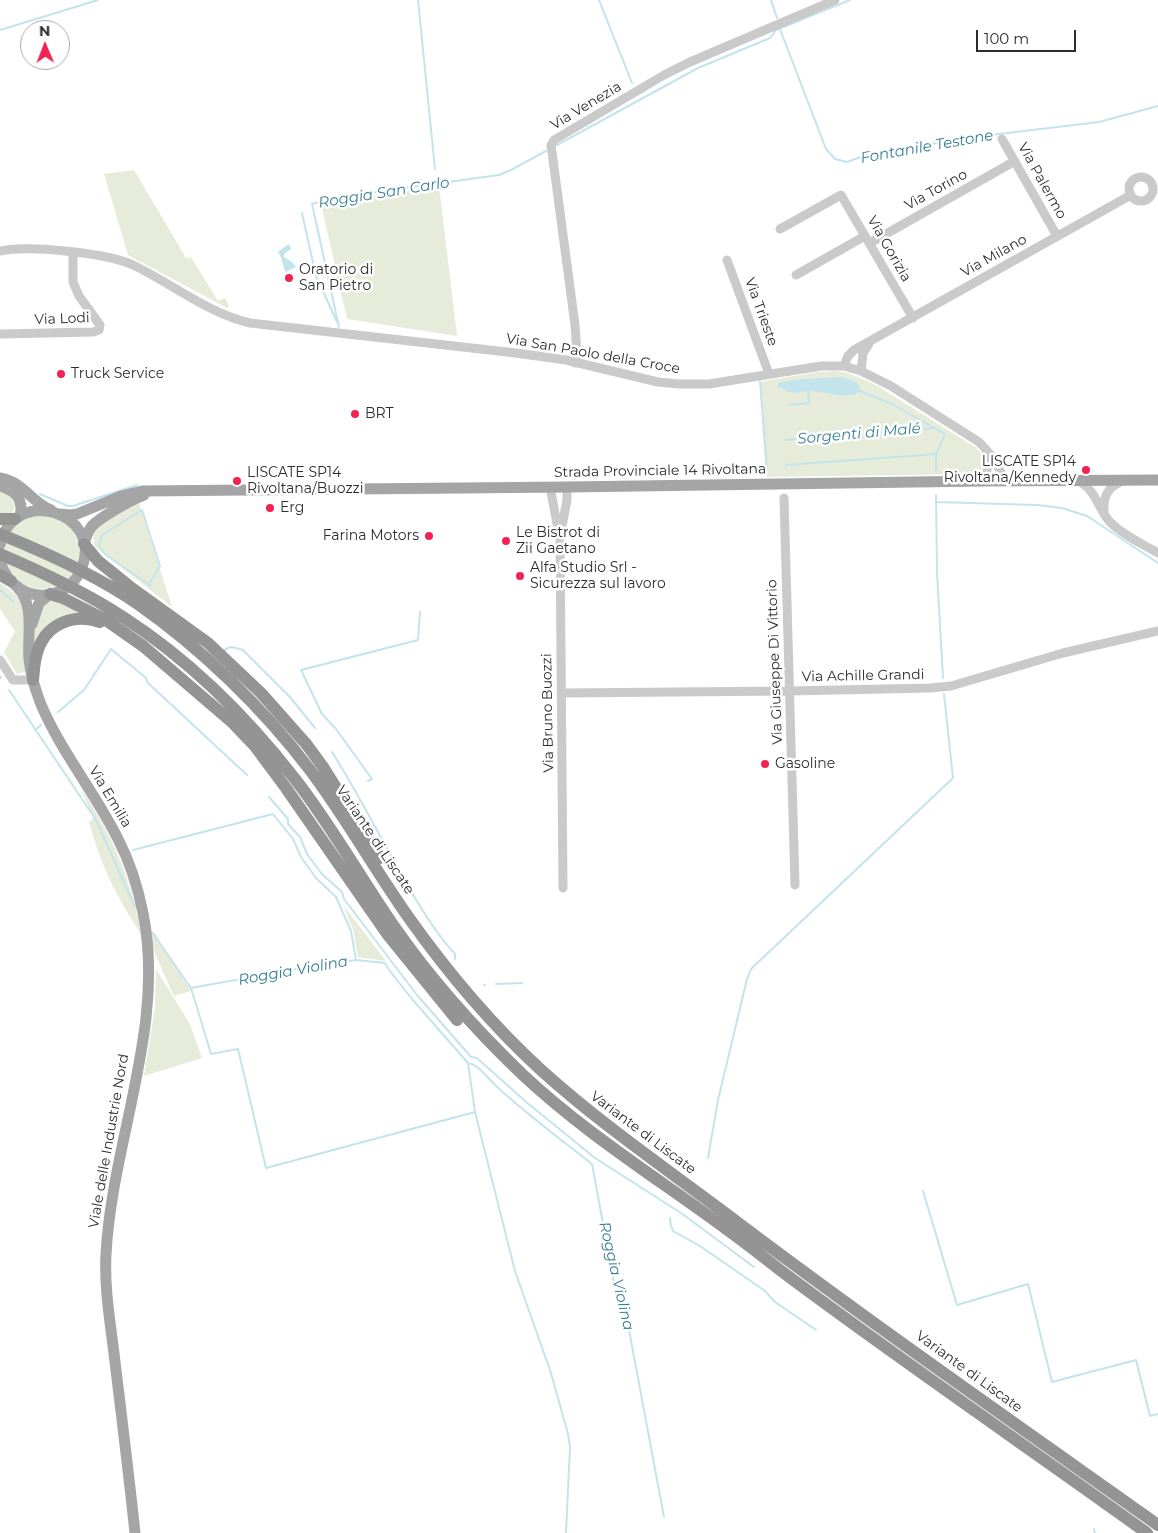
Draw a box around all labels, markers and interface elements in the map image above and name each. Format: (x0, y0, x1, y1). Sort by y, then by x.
north arrow (20, 20, 70, 70)
scale bar (978, 20, 1078, 52)
text: N (39, 22, 51, 40)
text: 100 m (984, 29, 1029, 48)
street label: Via Venezia (548, 78, 624, 134)
water label: Fontanile Testone (859, 126, 995, 168)
street label: Via Palermo (1014, 140, 1070, 222)
street label: Via Torino (902, 166, 970, 214)
water label: Roggia San Carlo (317, 174, 451, 212)
street label: Via Gorizia (863, 213, 915, 285)
street label: Via Milano (958, 231, 1030, 281)
place label: Oratorio di San Pietro (299, 262, 373, 294)
marker: Oratorio di San Pietro (283, 272, 295, 284)
street label: Via Trieste (741, 276, 781, 348)
street label: Via Lodi (34, 310, 90, 328)
street label: Via San Paolo della Croce (505, 330, 681, 378)
place label: Truck Service (71, 366, 164, 382)
marker: Truck Service (55, 368, 67, 380)
place label: BRT (365, 406, 394, 422)
marker: BRT (349, 408, 361, 420)
water label: Sorgenti di Malé (797, 420, 921, 448)
place label: LISCATE SP14 Rivoltana/Kennedy (944, 454, 1076, 487)
street label: Strada Provinciale 14 Rivoltana (554, 461, 766, 481)
marker: LISCATE SP14 Rivoltana/Kennedy (1080, 464, 1092, 476)
place label: LISCATE SP14 Rivoltana/Buozzi (247, 465, 363, 498)
marker: LISCATE SP14 Rivoltana/Buozzi (231, 475, 243, 487)
place label: Erg (280, 500, 304, 516)
marker: Erg (264, 502, 276, 514)
place label: Le Bistrot di Zii Gaetano (516, 525, 600, 558)
place label: Farina Motors (323, 528, 419, 544)
marker: Farina Motors (423, 530, 435, 542)
marker: Le Bistrot di Zii Gaetano (500, 535, 512, 547)
place label: Alfa Studio Srl - Sicurezza sul lavoro (530, 560, 666, 592)
marker: Alfa Studio Srl - Sicurezza sul lavoro (514, 570, 526, 582)
street label: Via Giuseppe Di Vittorio (764, 579, 786, 745)
street label: Via Bruno Buozzi (539, 653, 557, 773)
street label: Via Achille Grandi (802, 667, 924, 685)
place label: Gasoline (775, 756, 835, 772)
marker: Gasoline (759, 758, 771, 770)
street label: Via Emilia (85, 763, 135, 831)
street label: Variante di Liscate (332, 782, 418, 898)
water label: Roggia Violina (237, 953, 349, 989)
street label: Viale delle Industrie Nord (85, 1053, 133, 1229)
street label: Variante di Liscate (587, 1088, 699, 1178)
water label: Roggia Violina (595, 1220, 637, 1332)
street label: Variante di Liscate (912, 1328, 1026, 1416)

